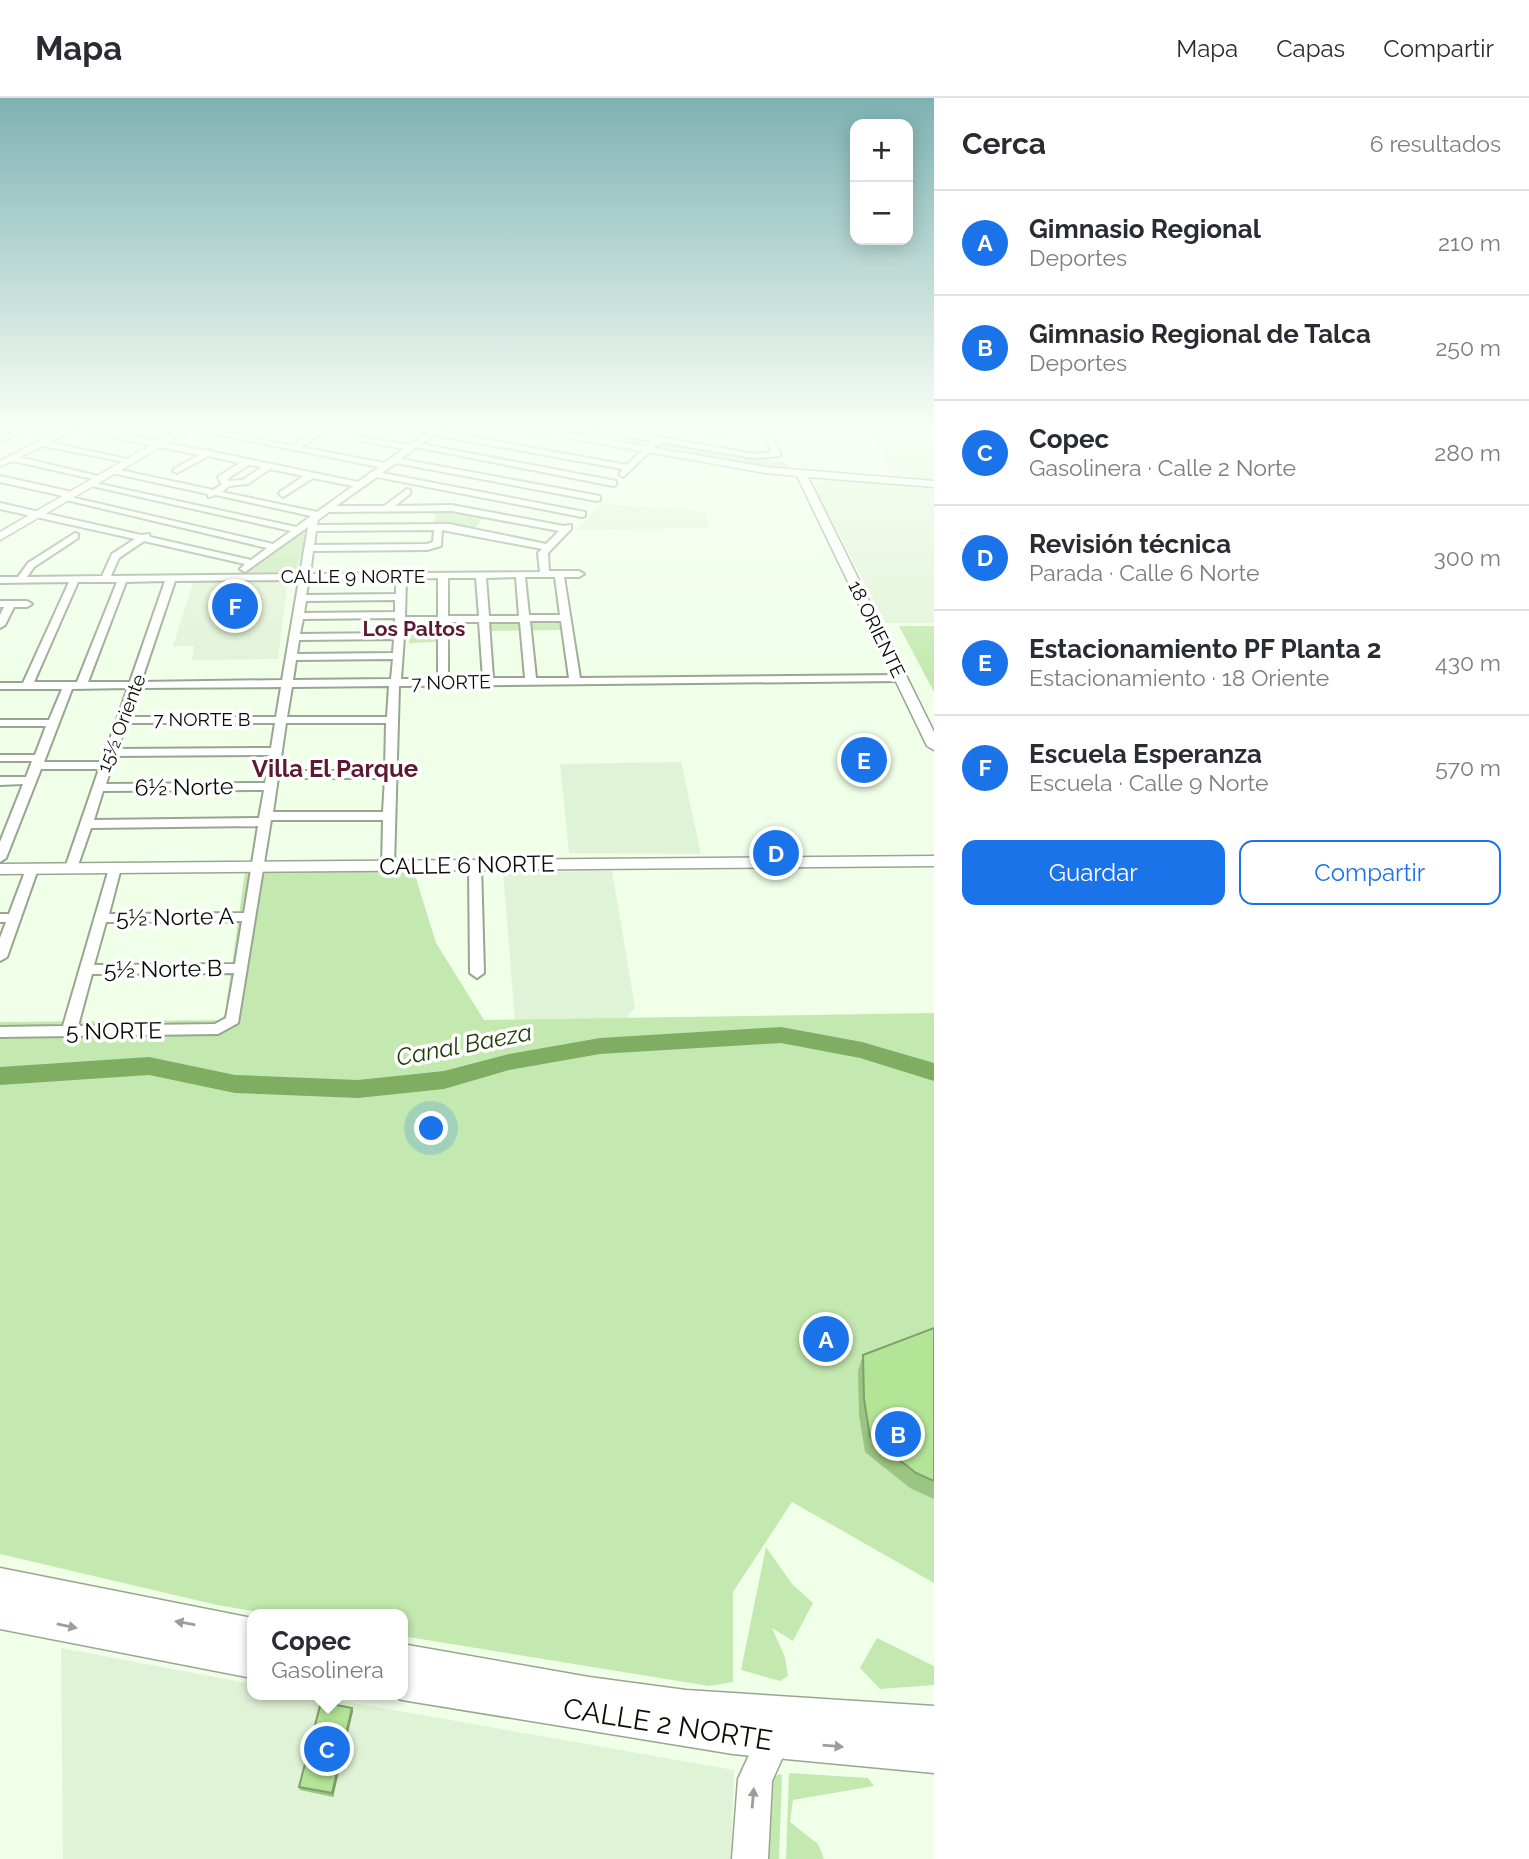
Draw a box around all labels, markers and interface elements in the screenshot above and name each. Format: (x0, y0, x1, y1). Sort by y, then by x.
text: Mapa (35, 29, 122, 68)
text: Mapa (1176, 34, 1238, 63)
text: Capas (1276, 34, 1345, 63)
text: Compartir (1383, 34, 1494, 63)
map controls (850, 119, 913, 245)
button: + (850, 119, 913, 182)
text: Cerca (962, 126, 1046, 161)
text: 6 resultados (1370, 130, 1501, 157)
button: − (850, 182, 913, 245)
text: Gimnasio Regional (1029, 214, 1261, 244)
text: A (977, 229, 993, 256)
text: 210 m (1438, 229, 1501, 256)
text: Deportes (1029, 244, 1127, 271)
text: Gimnasio Regional de Talca (1029, 319, 1371, 349)
text: B (977, 334, 993, 361)
text: 250 m (1435, 334, 1501, 361)
text: Deportes (1029, 349, 1127, 376)
text: Copec (1029, 424, 1109, 454)
text: C (977, 439, 993, 466)
text: 280 m (1434, 439, 1501, 466)
text: Gasolinera · Calle 2 Norte (1029, 454, 1296, 481)
text: Revisión técnica (1029, 529, 1231, 559)
text: D (977, 544, 993, 571)
text: 300 m (1434, 544, 1501, 571)
text: Parada · Calle 6 Norte (1029, 559, 1259, 586)
street label: CALLE 9 NORTE (281, 565, 425, 587)
street label: 18 ORIENTE (844, 577, 910, 681)
pin: F (212, 580, 258, 632)
district label: Los Paltos (363, 616, 465, 641)
text: Estacionamiento PF Planta 2 (1029, 634, 1381, 664)
text: E (978, 649, 992, 676)
text: 430 m (1435, 649, 1501, 676)
text: Estacionamiento · 18 Oriente (1029, 664, 1329, 691)
street label: 7 NORTE (411, 670, 491, 694)
street label: 15½ Oriente (92, 671, 150, 775)
street label: 7 NORTE B (154, 708, 250, 730)
pin: E (841, 734, 887, 786)
text: Escuela Esperanza (1029, 739, 1262, 769)
district label: Villa El Parque (252, 754, 418, 783)
text: F (978, 754, 992, 781)
text: 570 m (1435, 754, 1501, 781)
text: Escuela · Calle 9 Norte (1029, 769, 1269, 796)
street label: 6½ Norte (134, 772, 234, 801)
pin: D (753, 827, 799, 879)
button: Guardar (962, 840, 1225, 905)
button: Compartir (1239, 840, 1501, 905)
street label: CALLE 6 NORTE (379, 849, 555, 880)
street label: 5½ Norte A (116, 902, 235, 931)
street label: 5½ Norte B (104, 954, 222, 983)
street label: 5 NORTE (66, 1016, 162, 1045)
water label: Canal Baeza (394, 1017, 534, 1072)
your location (414, 1111, 448, 1145)
pin: A (803, 1313, 849, 1365)
pin: B (875, 1408, 921, 1460)
popup (247, 1609, 408, 1700)
one-way arrow (174, 1617, 196, 1628)
one-way arrow (56, 1620, 78, 1631)
text: Copec (271, 1626, 351, 1656)
text: Gasolinera (271, 1656, 384, 1683)
street label: CALLE 2 NORTE (561, 1692, 775, 1757)
pin: C (304, 1723, 350, 1775)
one-way arrow (822, 1741, 844, 1752)
one-way arrow (748, 1787, 759, 1809)

